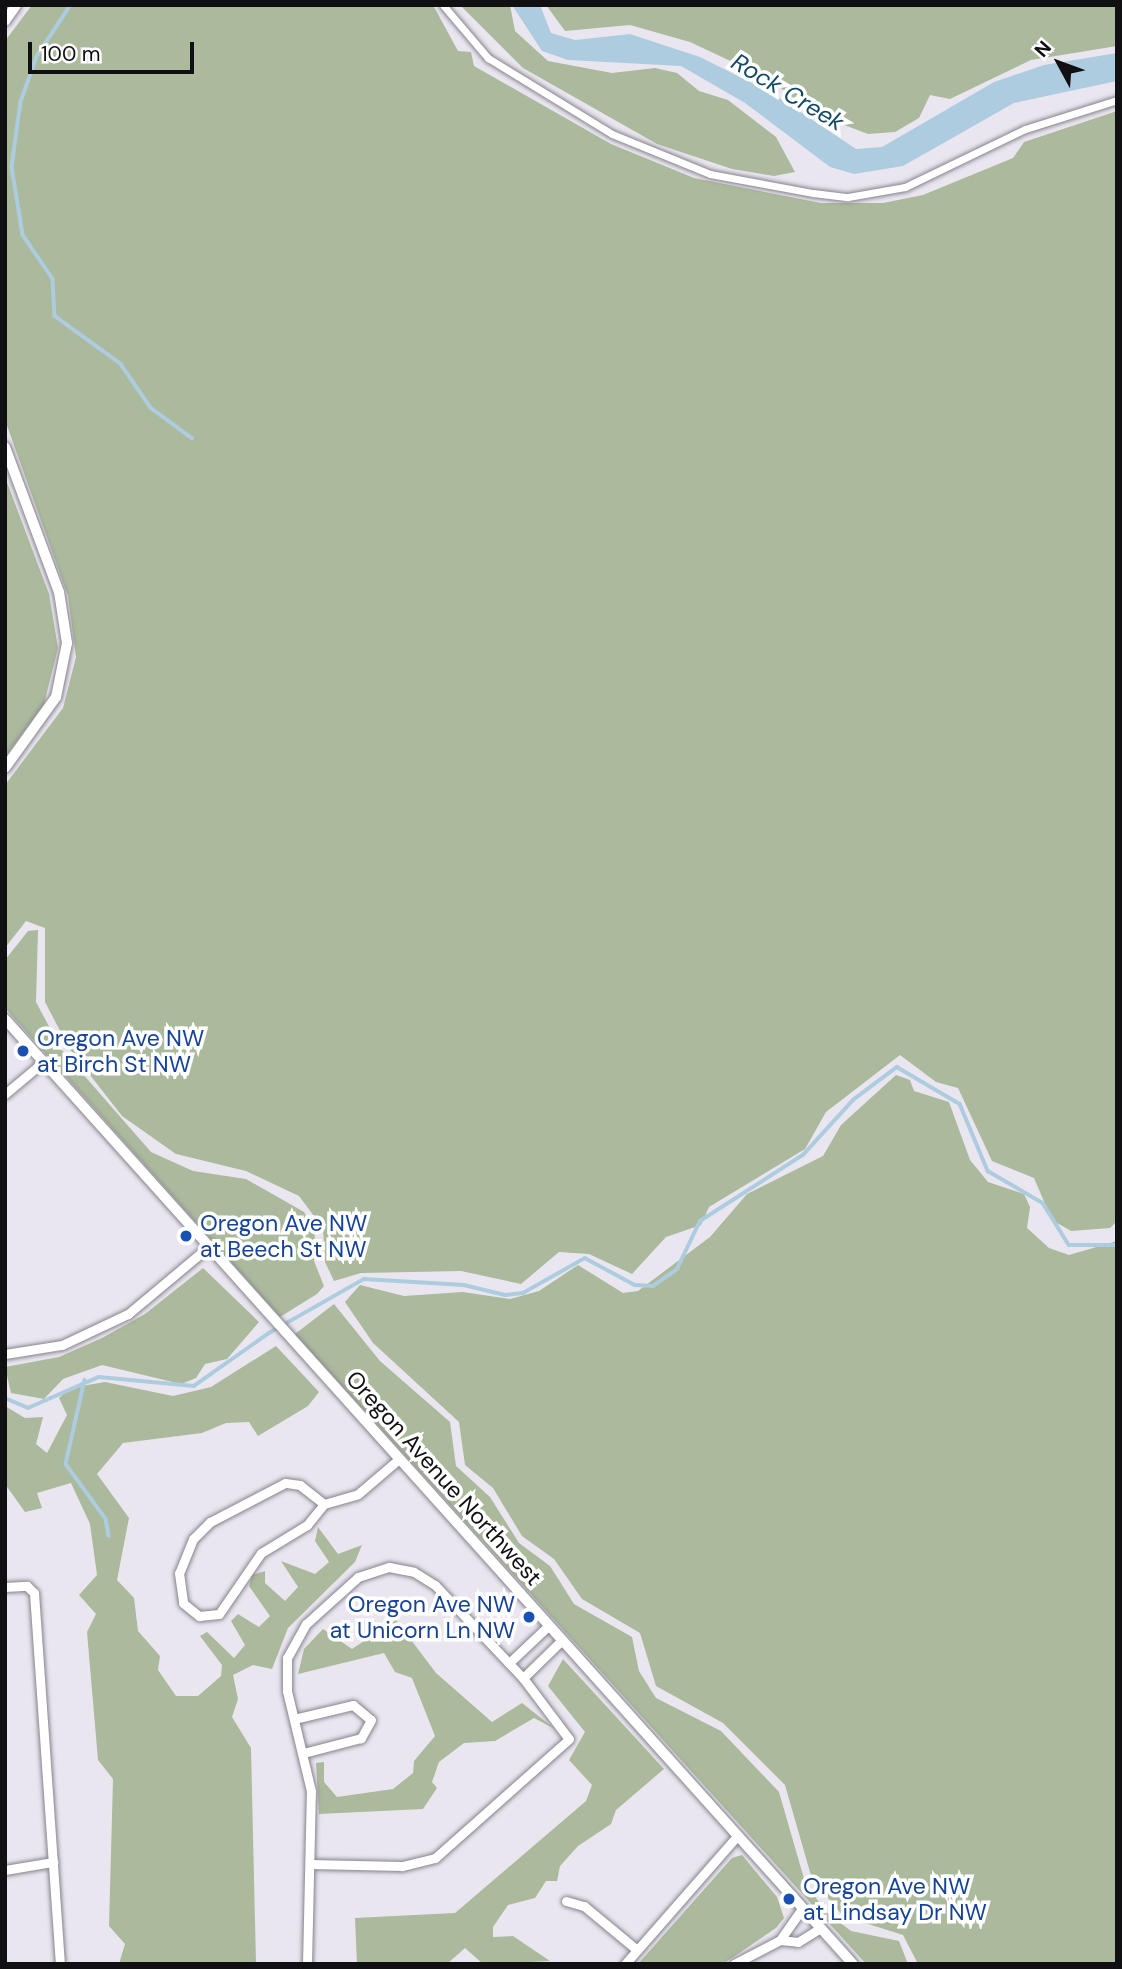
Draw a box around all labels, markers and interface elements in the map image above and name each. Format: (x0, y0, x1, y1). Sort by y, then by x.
scale bar (32, 28, 198, 72)
north arrow (1024, 28, 1094, 98)
text: N (1029, 35, 1057, 62)
text: 100 m (41, 40, 101, 68)
water label: Rock Creek (726, 47, 850, 137)
place label: Oregon Ave NW at Birch St NW (37, 1024, 204, 1078)
marker: Oregon Ave NW at Birch St NW (15, 1043, 31, 1059)
place label: Oregon Ave NW at Beech St NW (200, 1209, 367, 1263)
marker: Oregon Ave NW at Beech St NW (178, 1228, 194, 1244)
street label: Oregon Avenue Northwest (340, 1365, 548, 1591)
place label: Oregon Ave NW at Unicorn Ln NW (330, 1590, 515, 1644)
marker: Oregon Ave NW at Unicorn Ln NW (521, 1609, 537, 1625)
place label: Oregon Ave NW at Lindsay Dr NW (803, 1872, 987, 1926)
marker: Oregon Ave NW at Lindsay Dr NW (781, 1891, 797, 1907)

